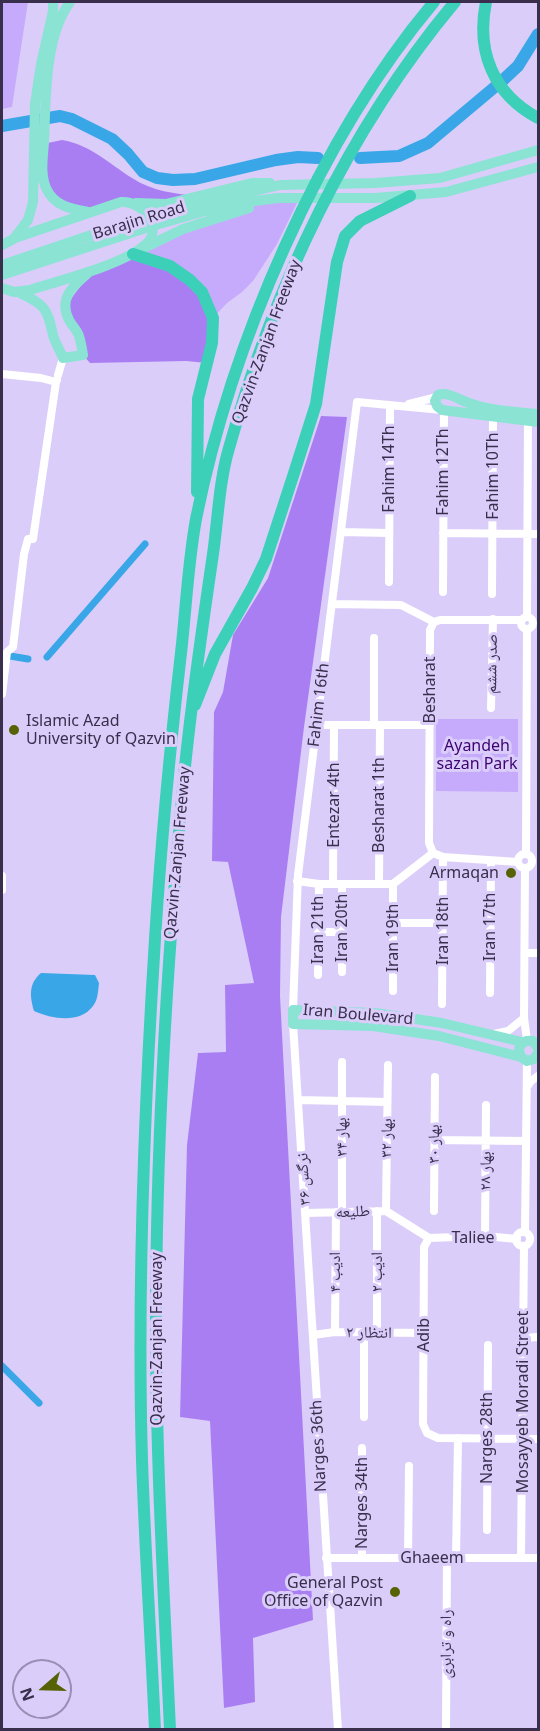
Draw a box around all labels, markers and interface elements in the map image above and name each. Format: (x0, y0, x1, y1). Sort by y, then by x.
street label: Barajin Road (91, 198, 187, 244)
street label: Qazvin-Zanjan Freeway (228, 257, 306, 427)
street label: Fahim 14Th (379, 425, 399, 513)
street label: Fahim 12Th (433, 428, 453, 516)
street label: Fahim 10Th (483, 432, 503, 520)
street label: صدر ششم (482, 634, 502, 694)
street label: Besharat (420, 657, 440, 723)
street label: Fahim 16th (304, 662, 334, 748)
place label: Islamic Azad University of Qazvin (26, 711, 176, 749)
marker: Islamic Azad University of Qazvin (7, 723, 21, 737)
park label: Ayandeh sazan Park (437, 736, 517, 774)
street label: Besharat 1th (369, 757, 389, 853)
street label: Entezar 4th (324, 762, 344, 848)
street label: Qazvin-Zanjan Freeway (161, 766, 195, 940)
place label: Armaqan (430, 863, 499, 883)
marker: Armaqan (504, 866, 518, 880)
street label: Iran 17th (480, 893, 500, 961)
street label: Iran 20th (332, 894, 352, 962)
street label: Iran 21th (308, 896, 328, 964)
street label: Iran 18th (433, 897, 453, 965)
street label: Iran 19th (383, 904, 403, 972)
street label: Iran Boulevard (302, 1001, 414, 1029)
street label: بهار ۳۴ (332, 1117, 352, 1157)
street label: بهار ۳۲ (377, 1118, 397, 1158)
street label: بهار ۳۰ (424, 1124, 444, 1164)
street label: بهار ۲۸ (476, 1151, 496, 1191)
street label: نرگس ۳۶ (293, 1152, 315, 1206)
street label: طلیعه (336, 1202, 370, 1222)
street label: Taliee (452, 1228, 494, 1248)
street label: Qazvin-Zanjan Freeway (147, 1252, 167, 1426)
street label: ادیب ۴ (325, 1252, 345, 1292)
street label: ادیب ۲ (367, 1252, 387, 1292)
street label: Mosayyeb Moradi Street (513, 1311, 533, 1493)
street label: Adib (414, 1318, 434, 1352)
street label: انتظار ۲ (346, 1323, 392, 1343)
street label: Narges 28th (477, 1392, 497, 1484)
street label: Narges 36th (307, 1399, 331, 1493)
street label: Narges 34th (352, 1457, 372, 1549)
street label: Ghaeem (400, 1548, 464, 1568)
place label: General Post Office of Qazvin (264, 1573, 383, 1611)
marker: General Post Office of Qazvin (388, 1585, 402, 1599)
street label: راه و ترابری (436, 1610, 456, 1678)
north arrow (12, 1659, 72, 1719)
text: N (14, 1685, 40, 1704)

